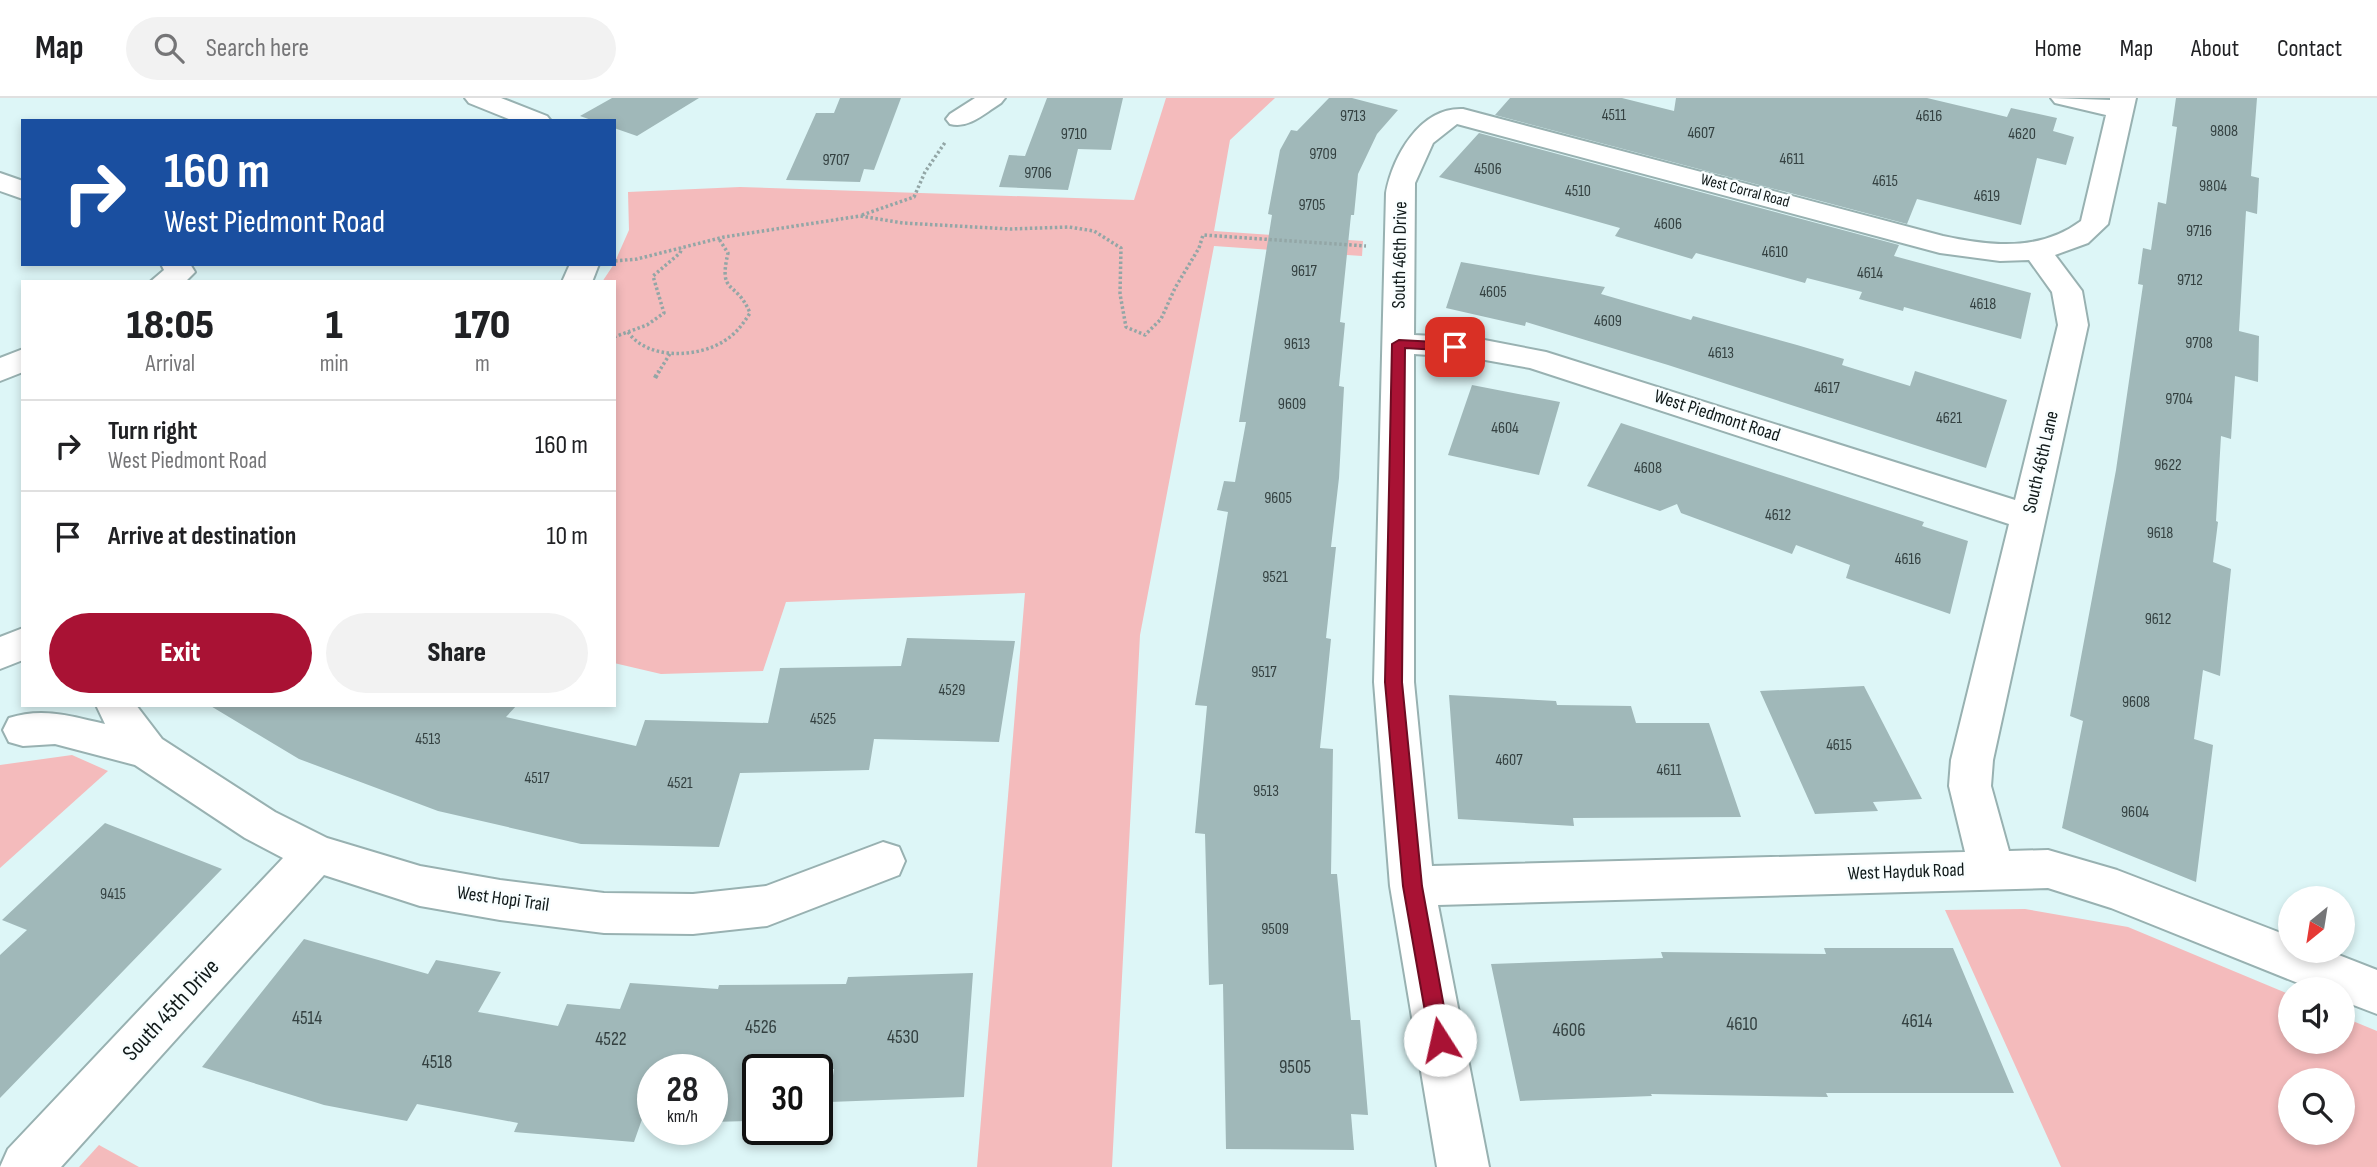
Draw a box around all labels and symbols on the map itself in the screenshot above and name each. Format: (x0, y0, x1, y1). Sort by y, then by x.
house number: 4511 (1602, 106, 1627, 125)
house number: 9713 (1340, 107, 1366, 126)
house number: 4616 (1916, 107, 1942, 126)
house number: 9808 (2210, 122, 2238, 141)
house number: 4607 (1687, 124, 1715, 143)
house number: 9710 (1061, 125, 1087, 144)
house number: 4620 (2008, 125, 2036, 144)
house number: 9709 (1309, 145, 1337, 164)
house number: 4611 (1780, 150, 1805, 169)
house number: 9707 (823, 151, 850, 170)
house number: 4506 (1474, 160, 1502, 179)
house number: 9706 (1024, 164, 1052, 183)
street label: West Corral Road (1698, 170, 1792, 212)
house number: 4615 (1872, 172, 1898, 191)
house number: 9804 (2199, 177, 2227, 196)
house number: 4510 (1565, 182, 1591, 201)
house number: 4619 (1974, 187, 2000, 206)
house number: 9705 (1299, 196, 1326, 215)
street label: South 46th Drive (1388, 201, 1412, 309)
house number: 4606 (1654, 215, 1682, 234)
house number: 9716 (2186, 222, 2212, 241)
house number: 4610 (1762, 243, 1788, 262)
house number: 9617 (1291, 262, 1318, 281)
house number: 4614 (1857, 264, 1883, 283)
house number: 9712 (2177, 271, 2203, 290)
house number: 4605 (1479, 283, 1507, 302)
house number: 4618 (1970, 295, 1996, 314)
house number: 4609 (1594, 312, 1622, 331)
pin (1425, 317, 1485, 377)
house number: 9708 (2185, 334, 2213, 353)
house number: 9613 (1284, 335, 1310, 354)
house number: 4613 (1708, 344, 1734, 363)
house number: 4617 (1814, 379, 1840, 398)
street label: West Piedmont Road (1651, 385, 1783, 447)
house number: 9704 (2165, 390, 2193, 409)
house number: 9609 (1278, 395, 1306, 414)
house number: 4621 (1936, 409, 1962, 428)
street label: South 46th Lane (2018, 409, 2064, 515)
house number: 4604 (1491, 419, 1519, 438)
house number: 9622 (2154, 456, 2182, 475)
house number: 4608 (1634, 459, 1662, 478)
house number: 9605 (1264, 489, 1292, 508)
house number: 4612 (1765, 506, 1791, 525)
house number: 9618 (2147, 524, 2173, 543)
house number: 4616 (1895, 550, 1921, 569)
house number: 9521 (1262, 568, 1288, 587)
house number: 9612 (2145, 610, 2171, 629)
house number: 9517 (1251, 663, 1277, 682)
house number: 4529 (939, 681, 965, 700)
house number: 9608 (2122, 693, 2150, 712)
house number: 4525 (810, 710, 836, 729)
house number: 4513 (415, 730, 441, 749)
house number: 4615 (1826, 736, 1852, 755)
house number: 4607 (1495, 751, 1523, 770)
house number: 4611 (1657, 761, 1682, 780)
house number: 4517 (524, 769, 550, 788)
house number: 4521 (667, 774, 693, 793)
house number: 9513 (1253, 782, 1279, 801)
house number: 9604 (2121, 803, 2149, 822)
street label: West Hayduk Road (1847, 858, 1965, 886)
street label: West Hopi Trail (455, 881, 551, 917)
house number: 9415 (100, 885, 126, 904)
north arrow (2278, 886, 2356, 962)
house number: 9509 (1261, 920, 1289, 939)
street label: South 45th Drive (117, 953, 225, 1067)
position arrow (1403, 1003, 1477, 1077)
house number: 4514 (292, 1007, 322, 1030)
house number: 4614 (1902, 1010, 1932, 1033)
house number: 4610 (1726, 1013, 1758, 1036)
house number: 4526 (745, 1016, 777, 1039)
house number: 4606 (1552, 1019, 1586, 1042)
house number: 4530 (887, 1026, 919, 1049)
house number: 4522 (595, 1028, 627, 1051)
house number: 4518 (422, 1051, 452, 1074)
speed limit sign: 30 (742, 1054, 833, 1145)
house number: 9505 (1279, 1056, 1311, 1079)

